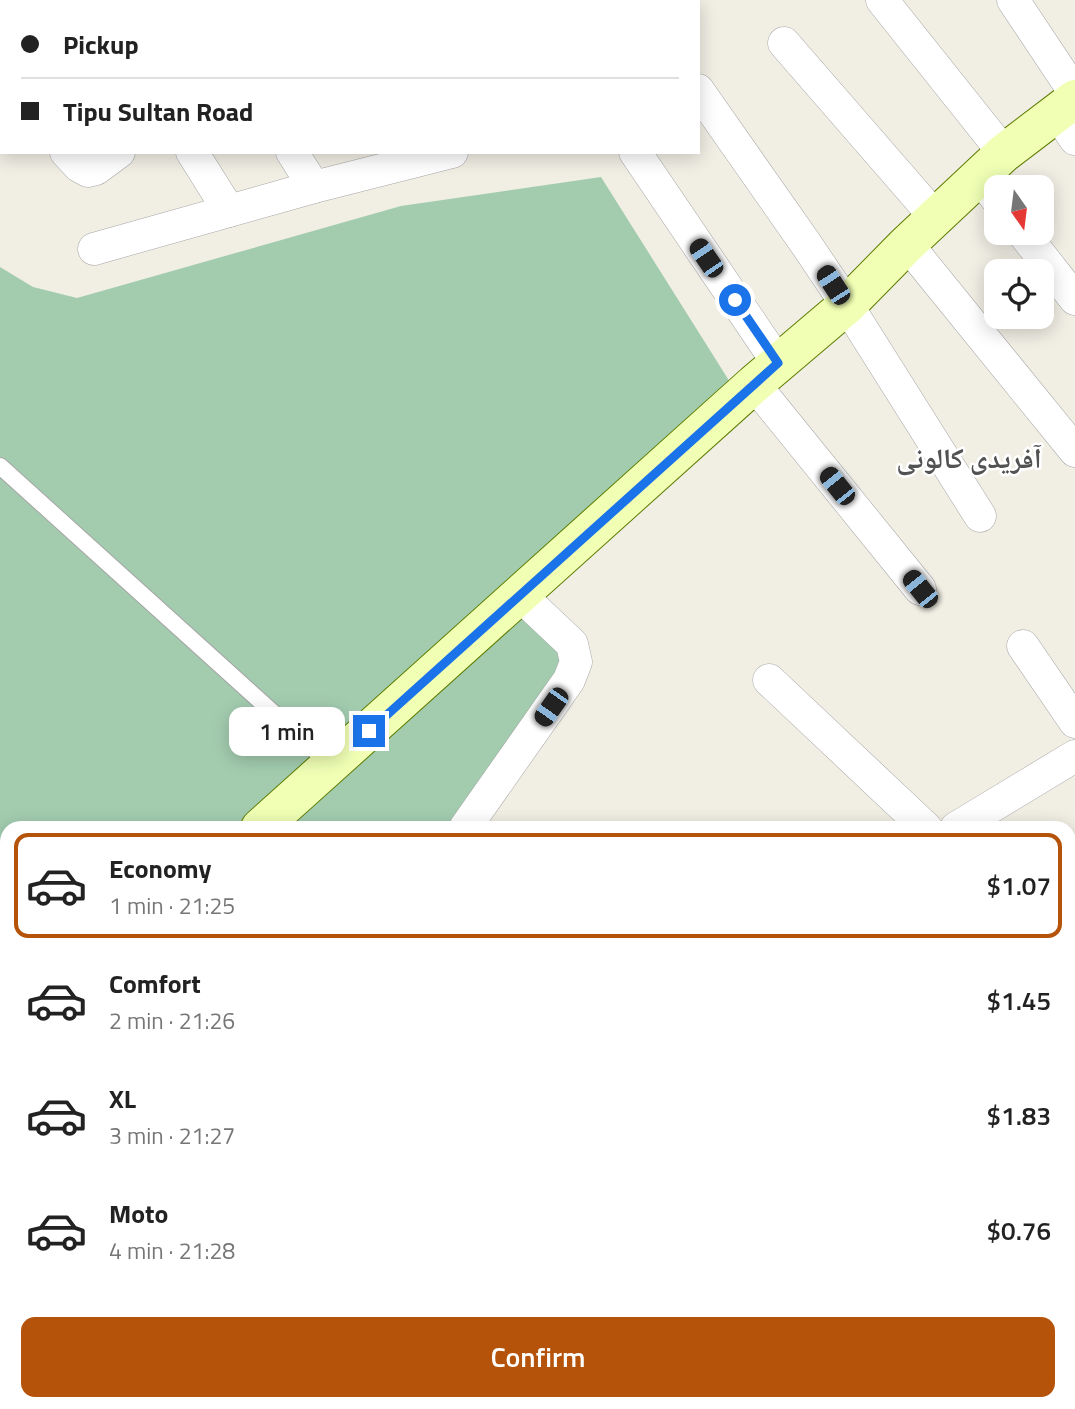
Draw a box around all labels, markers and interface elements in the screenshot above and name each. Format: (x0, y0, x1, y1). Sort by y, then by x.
text: Pickup (63, 25, 139, 64)
text: Tipu Sultan Road (63, 92, 253, 131)
north arrow (984, 175, 1054, 245)
map controls (984, 175, 1054, 329)
car (686, 235, 727, 281)
button: locate (984, 259, 1054, 329)
car (813, 262, 854, 308)
route start (719, 284, 751, 316)
district label: آفریدی کالونی (896, 436, 1042, 479)
car (816, 463, 859, 509)
car (899, 566, 942, 612)
car (531, 684, 572, 730)
callout: 1 min (229, 706, 344, 756)
text: 1 min (259, 714, 315, 749)
route end (353, 715, 385, 747)
text: Economy (109, 849, 211, 888)
icon: car (25, 854, 88, 917)
text: $1.07 (987, 866, 1051, 905)
text: 1 min · 21:25 (109, 888, 235, 923)
text: Comfort (109, 964, 201, 1003)
icon: car (25, 969, 88, 1032)
text: $1.45 (987, 981, 1051, 1020)
text: 2 min · 21:26 (109, 1003, 235, 1038)
text: XL (109, 1079, 136, 1118)
icon: car (25, 1084, 88, 1147)
text: $1.83 (987, 1096, 1051, 1135)
text: 3 min · 21:27 (109, 1118, 235, 1153)
text: Moto (109, 1194, 168, 1233)
icon: car (25, 1199, 88, 1262)
text: $0.76 (987, 1211, 1051, 1250)
text: 4 min · 21:28 (109, 1233, 235, 1268)
button: Confirm (21, 1317, 1055, 1397)

